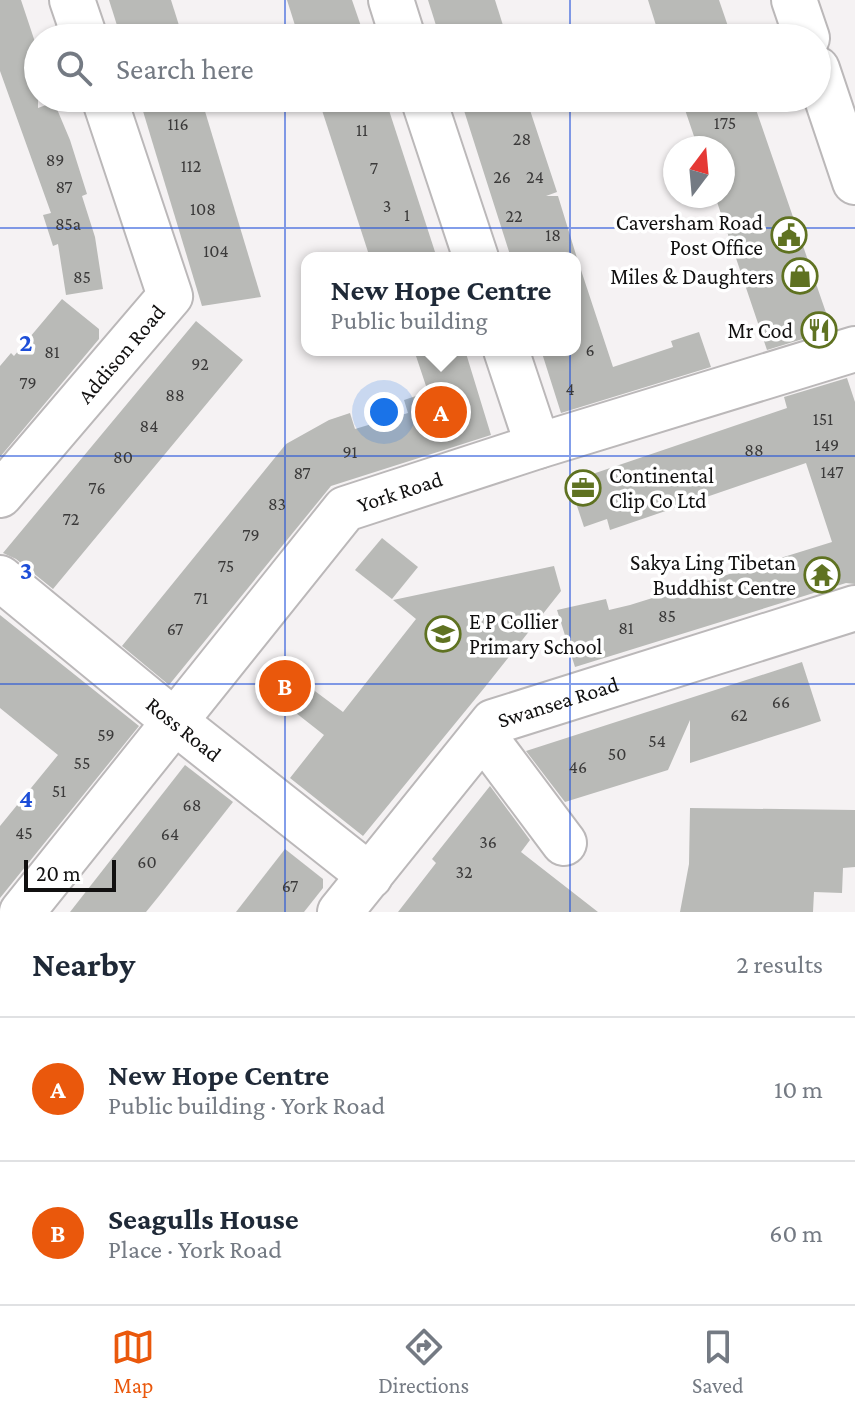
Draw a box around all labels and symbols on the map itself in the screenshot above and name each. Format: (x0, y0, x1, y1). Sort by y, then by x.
house number: 175 (714, 113, 736, 133)
house number: 116 (167, 114, 189, 134)
house number: 11 (356, 120, 368, 140)
house number: 28 (513, 129, 531, 149)
north arrow (663, 136, 735, 208)
house number: 89 (46, 150, 64, 170)
house number: 112 (181, 156, 201, 176)
house number: 7 (370, 158, 378, 178)
house number: 26 (493, 167, 511, 187)
house number: 24 (526, 167, 544, 187)
house number: 87 (55, 177, 73, 197)
house number: 3 (383, 196, 391, 216)
house number: 108 (190, 199, 216, 219)
house number: 1 (404, 205, 410, 225)
house number: 22 (505, 206, 523, 226)
place label: Caversham Road Post Office (616, 210, 763, 260)
house number: 85a (55, 214, 81, 234)
public building icon: Caversham Road Post Office (770, 216, 808, 254)
house number: 18 (545, 225, 561, 245)
house number: 104 (203, 241, 229, 261)
shop icon: Miles & Daughters (781, 257, 819, 295)
place label: Miles & Daughters (610, 264, 774, 289)
house number: 85 (73, 267, 91, 287)
street label: Addison Road (72, 299, 170, 408)
restaurant icon: Mr Cod (800, 311, 838, 349)
place label: Mr Cod (727, 318, 793, 343)
text: 2 (19, 328, 33, 357)
house number: 6 (585, 340, 595, 360)
house number: 81 (44, 342, 60, 362)
house number: 92 (191, 354, 209, 374)
house number: 79 (19, 373, 37, 393)
house number: 4 (565, 379, 575, 399)
pin: A (415, 382, 467, 442)
house number: 88 (165, 385, 185, 405)
your location (364, 392, 404, 432)
house number: 151 (813, 409, 833, 429)
house number: 84 (140, 416, 158, 436)
house number: 149 (815, 435, 839, 455)
house number: 88 (744, 440, 764, 460)
house number: 91 (342, 442, 358, 462)
house number: 80 (113, 447, 133, 467)
house number: 147 (820, 462, 844, 482)
house number: 87 (293, 463, 311, 483)
place label: Continental Clip Co Ltd (609, 463, 714, 513)
street label: York Road (354, 465, 446, 517)
office icon: Continental Clip Co Ltd (564, 469, 602, 507)
house number: 76 (88, 478, 106, 498)
house number: 83 (268, 494, 286, 514)
house number: 72 (63, 509, 79, 529)
house number: 79 (242, 525, 260, 545)
place label: Sakya Ling Tibetan Buddhist Centre (630, 550, 796, 600)
text: 3 (20, 556, 32, 585)
house number: 75 (218, 556, 234, 576)
temple icon: Sakya Ling Tibetan Buddhist Centre (803, 556, 841, 594)
house number: 71 (194, 588, 208, 608)
house number: 85 (658, 606, 676, 626)
place label: E P Collier Primary School (469, 609, 603, 659)
school or university icon: E P Collier Primary School (424, 615, 462, 653)
house number: 81 (618, 618, 634, 638)
house number: 67 (167, 619, 183, 639)
pin: B (259, 656, 311, 716)
street label: Swansea Road (494, 671, 622, 732)
street label: Ross Road (142, 691, 227, 767)
house number: 66 (772, 692, 790, 712)
house number: 62 (730, 705, 748, 725)
house number: 59 (97, 725, 115, 745)
house number: 54 (648, 731, 666, 751)
house number: 50 (608, 744, 626, 764)
house number: 55 (74, 753, 90, 773)
house number: 46 (569, 757, 587, 777)
house number: 51 (52, 781, 66, 801)
text: 4 (19, 784, 33, 813)
house number: 68 (183, 795, 201, 815)
house number: 45 (15, 823, 33, 843)
house number: 64 (161, 824, 179, 844)
house number: 36 (479, 832, 497, 852)
house number: 60 (137, 852, 157, 872)
scale bar (24, 856, 116, 892)
house number: 32 (455, 862, 473, 882)
house number: 67 (282, 876, 298, 896)

